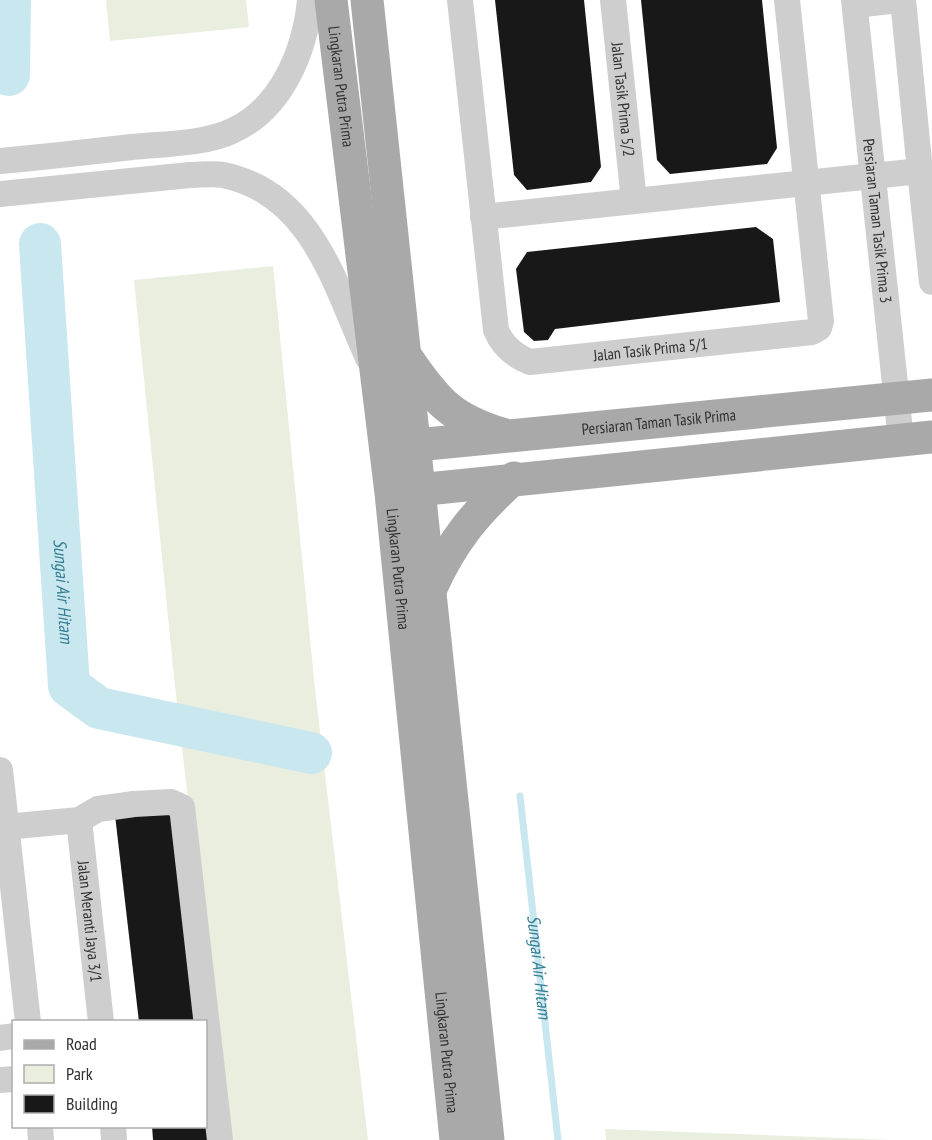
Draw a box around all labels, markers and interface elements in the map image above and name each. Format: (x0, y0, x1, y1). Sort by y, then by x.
street label: Lingkaran Putra Prima (324, 25, 359, 148)
street label: Jalan Tasik Prima 5/2 (607, 40, 639, 158)
street label: Persiaran Taman Tasik Prima 3 (859, 137, 896, 304)
street label: Jalan Tasik Prima 5/1 (591, 333, 709, 365)
street label: Persiaran Taman Tasik Prima (581, 404, 737, 439)
street label: Lingkaran Putra Prima (383, 507, 415, 631)
water label: Sungai Air Hitam (48, 538, 78, 645)
street label: Jalan Meranti Jaya 3/1 (73, 859, 107, 983)
water label: Sungai Air Hitam (522, 914, 557, 1021)
street label: Lingkaran Putra Prima (431, 991, 463, 1114)
legend (12, 1020, 207, 1128)
text: Road (66, 1032, 97, 1055)
text: Park (66, 1062, 93, 1085)
text: Building (66, 1092, 118, 1115)

